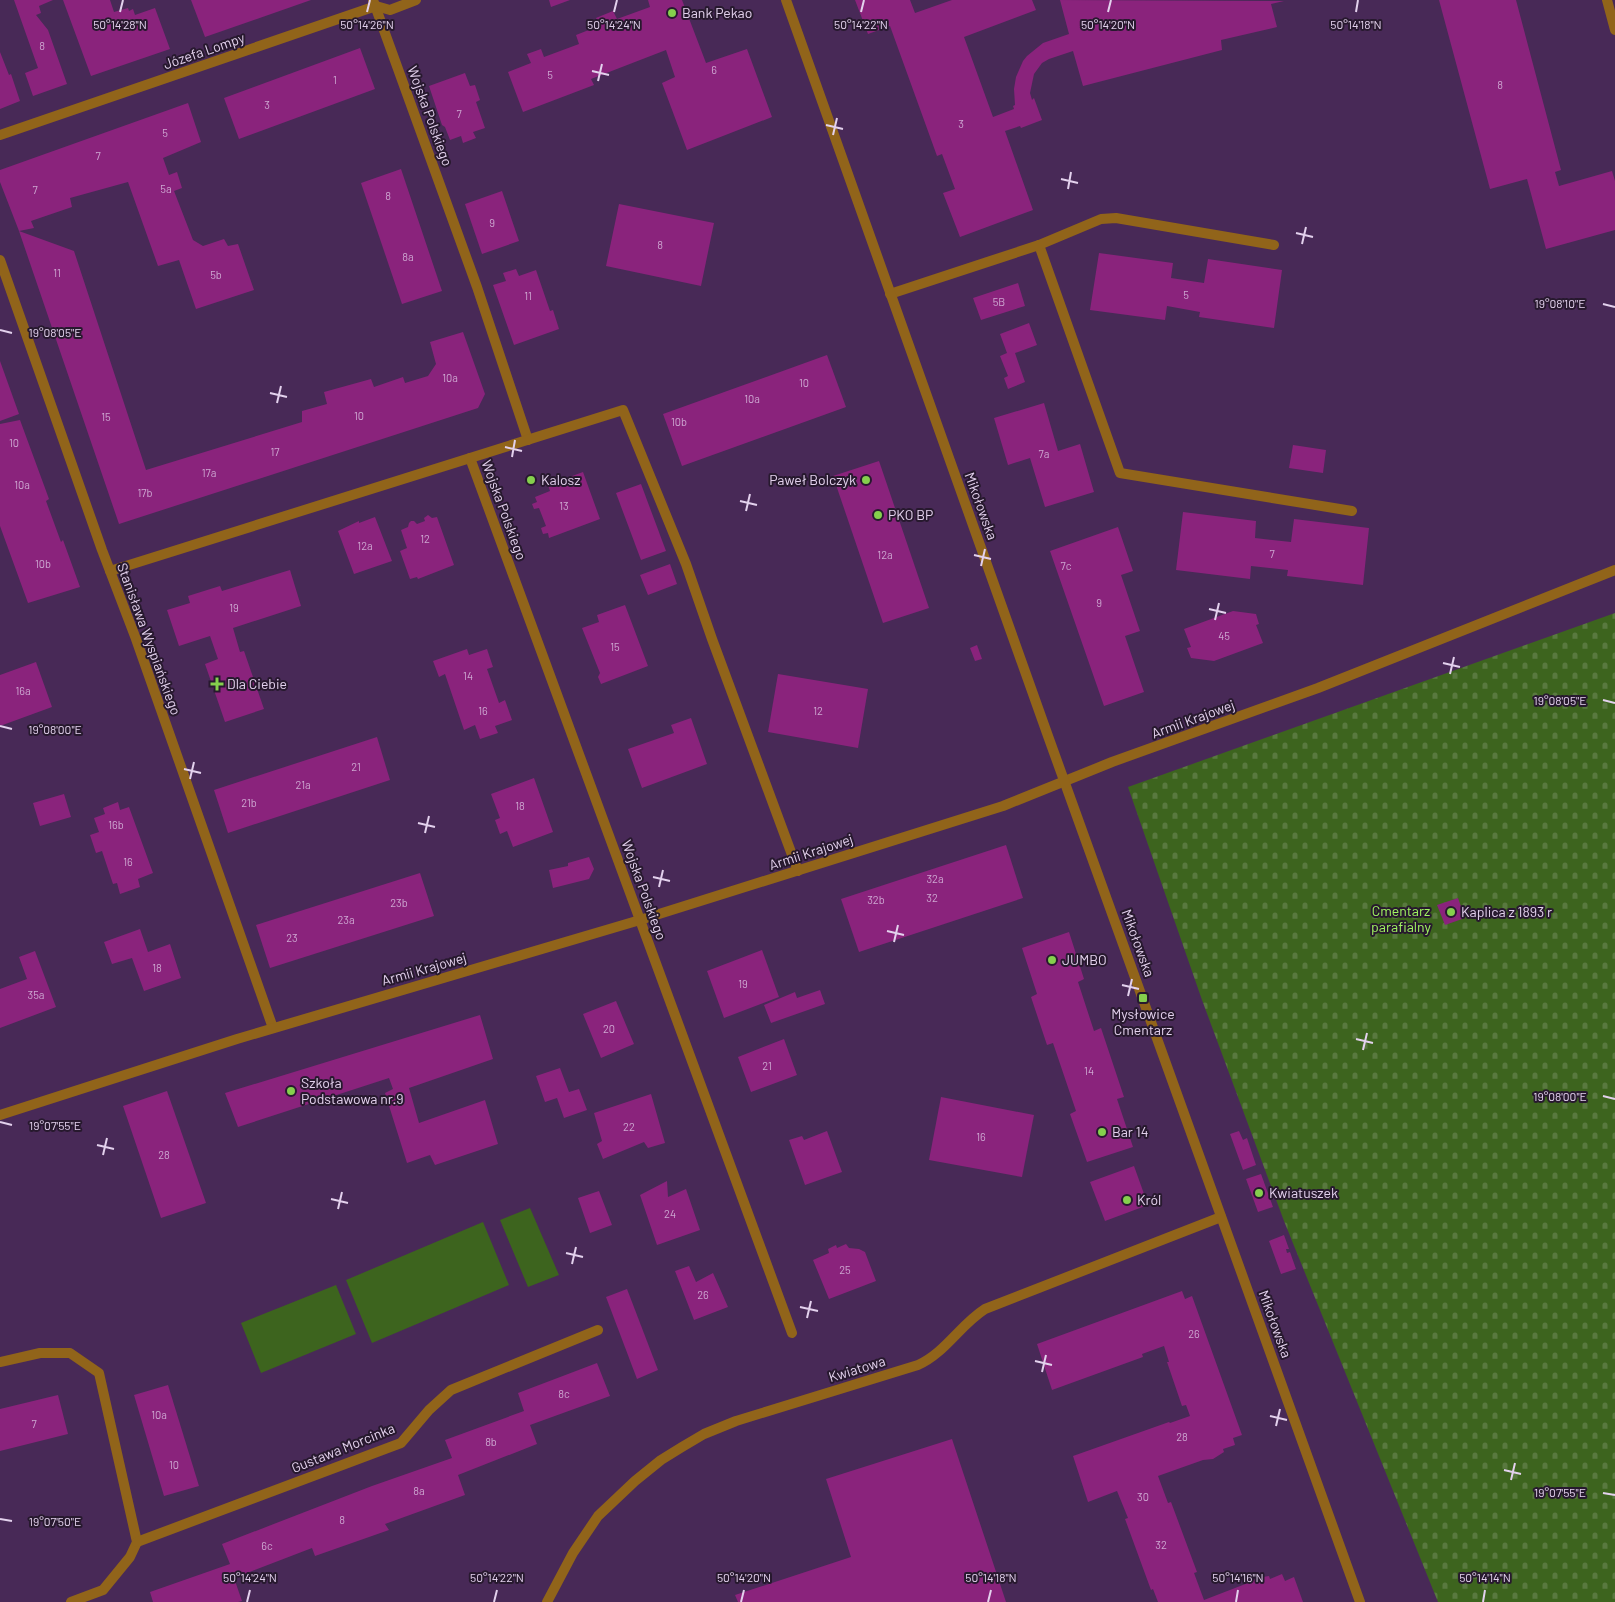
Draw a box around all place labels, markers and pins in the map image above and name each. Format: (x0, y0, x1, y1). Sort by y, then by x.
place label: Bank Pekao (682, 4, 752, 21)
marker: Bank Pekao (666, 7, 678, 19)
place label: Kalosz (541, 471, 581, 488)
place label: Paweł Bolczyk (769, 471, 856, 488)
marker: Kalosz (525, 474, 537, 486)
marker: Paweł Bolczyk (860, 474, 872, 486)
place label: PKO BP (888, 506, 933, 523)
marker: PKO BP (872, 509, 884, 521)
place label: Dla Ciebie (227, 675, 287, 692)
marker: Dla Ciebie (211, 678, 223, 690)
place label: Kaplica z 1893 r (1461, 903, 1552, 920)
marker: Kaplica z 1893 r (1445, 906, 1457, 918)
place label: JUMBO (1062, 951, 1107, 968)
marker: JUMBO (1046, 954, 1058, 966)
marker: Mysłowice Cmentarz (1137, 992, 1149, 1004)
place label: Mysłowice Cmentarz (1111, 1005, 1175, 1038)
place label: Szkoła Podstawowa nr.9 (301, 1074, 404, 1107)
marker: Szkoła Podstawowa nr.9 (285, 1085, 297, 1097)
place label: Bar 14 (1112, 1123, 1148, 1140)
marker: Bar 14 (1096, 1126, 1108, 1138)
place label: Kwiatuszek (1269, 1184, 1338, 1201)
marker: Kwiatuszek (1253, 1187, 1265, 1199)
place label: Król (1137, 1191, 1161, 1208)
marker: Król (1121, 1194, 1133, 1206)

